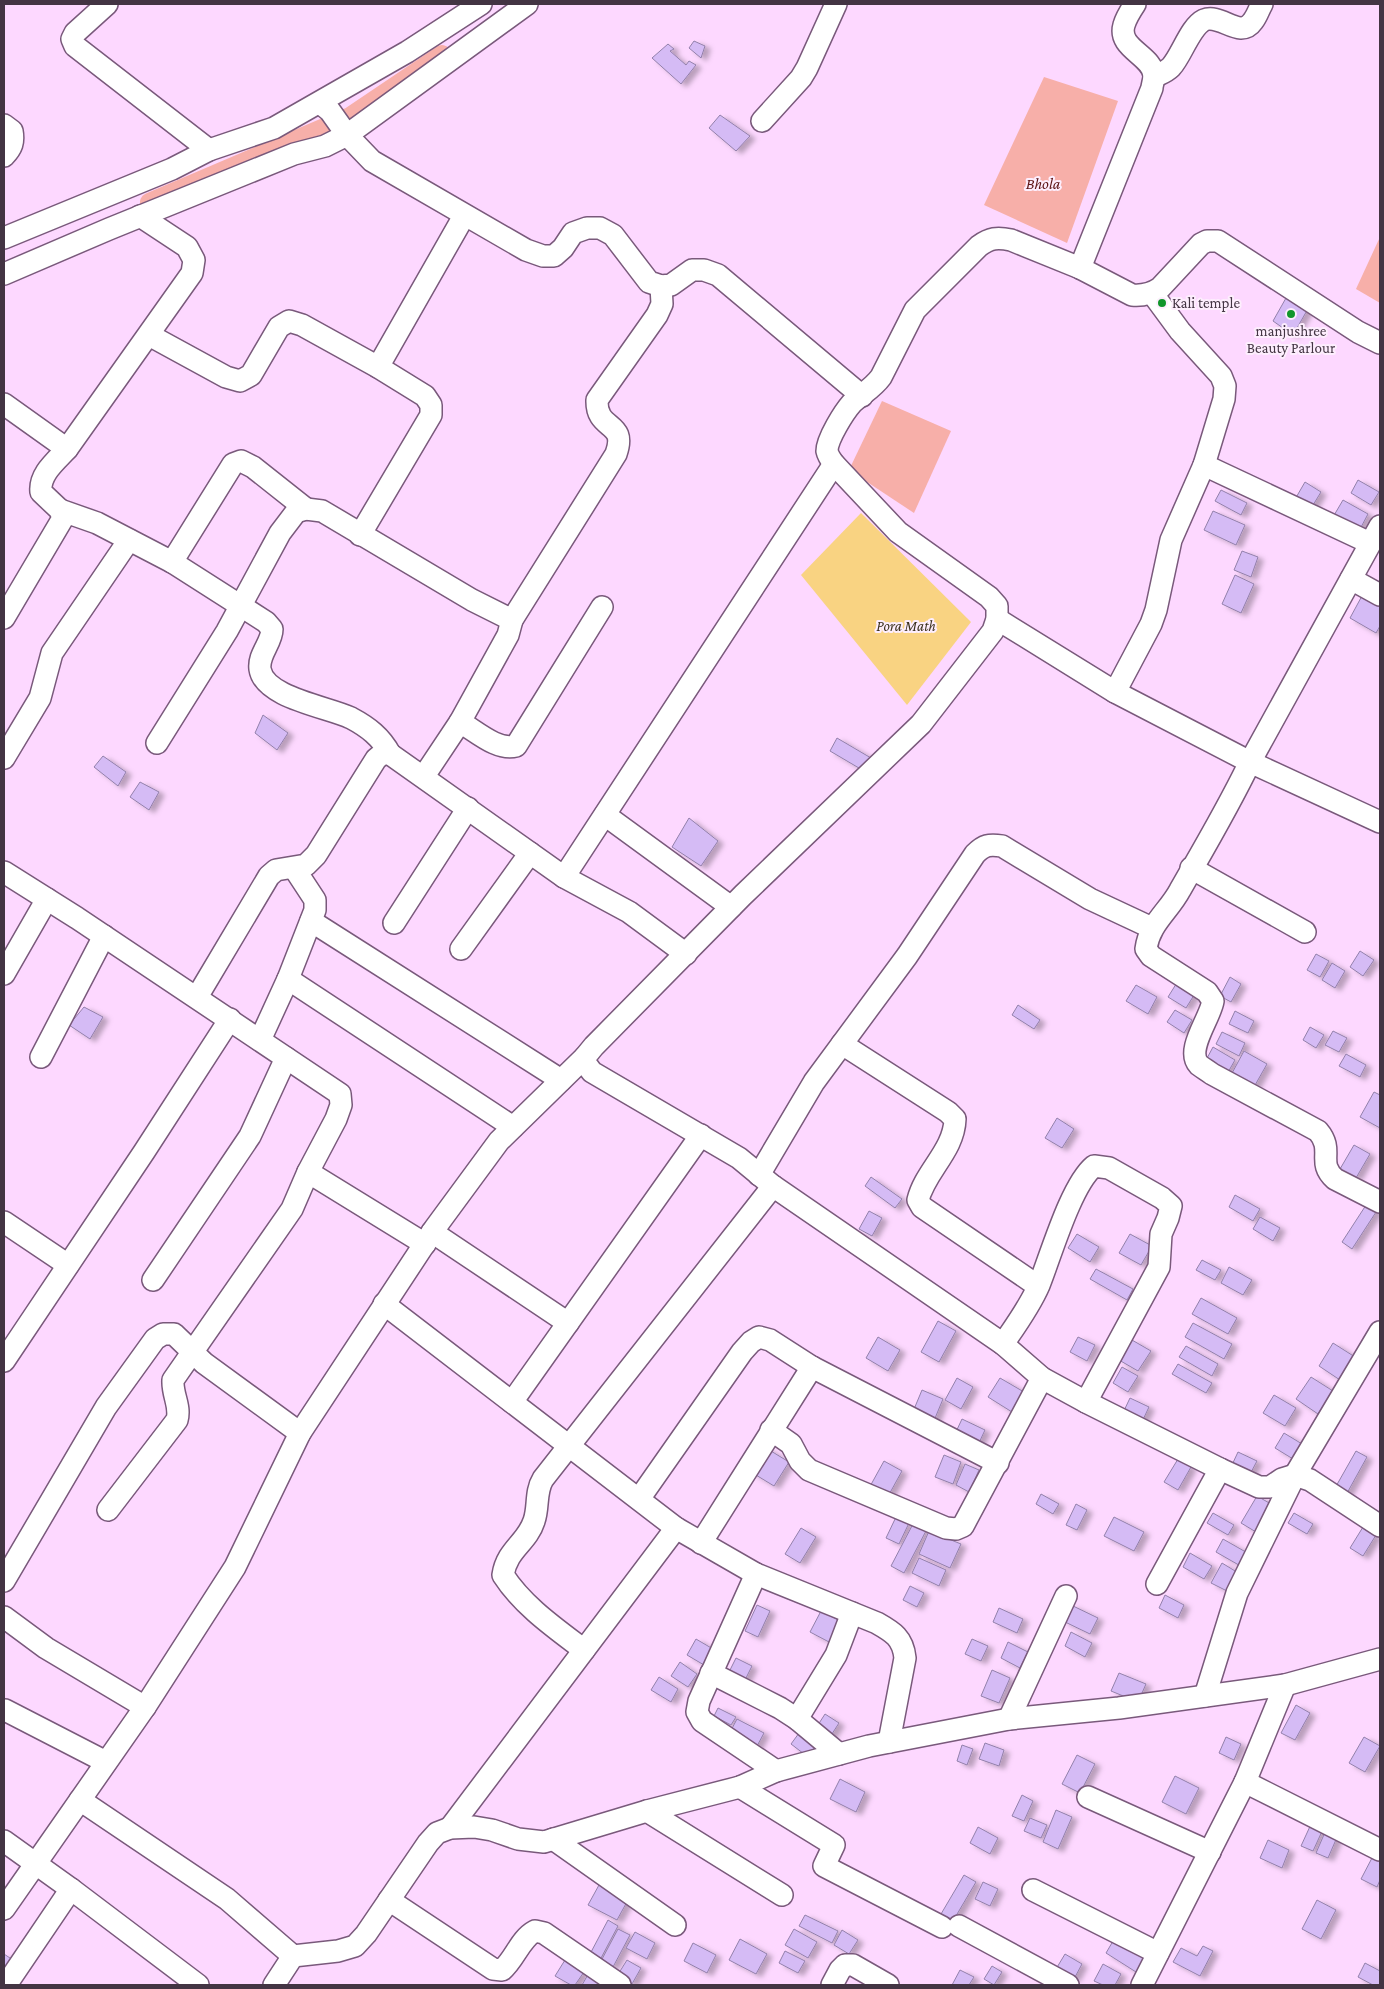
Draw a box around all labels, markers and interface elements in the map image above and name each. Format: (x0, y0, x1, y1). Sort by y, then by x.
water label: Bhola (1026, 175, 1061, 192)
place label: Kali temple (1172, 295, 1240, 312)
marker: Kali temple (1156, 297, 1168, 309)
marker: manjushree Beauty Parlour (1285, 308, 1297, 320)
place label: manjushree Beauty Parlour (1247, 323, 1336, 357)
park label: Pora Math (876, 618, 936, 634)

